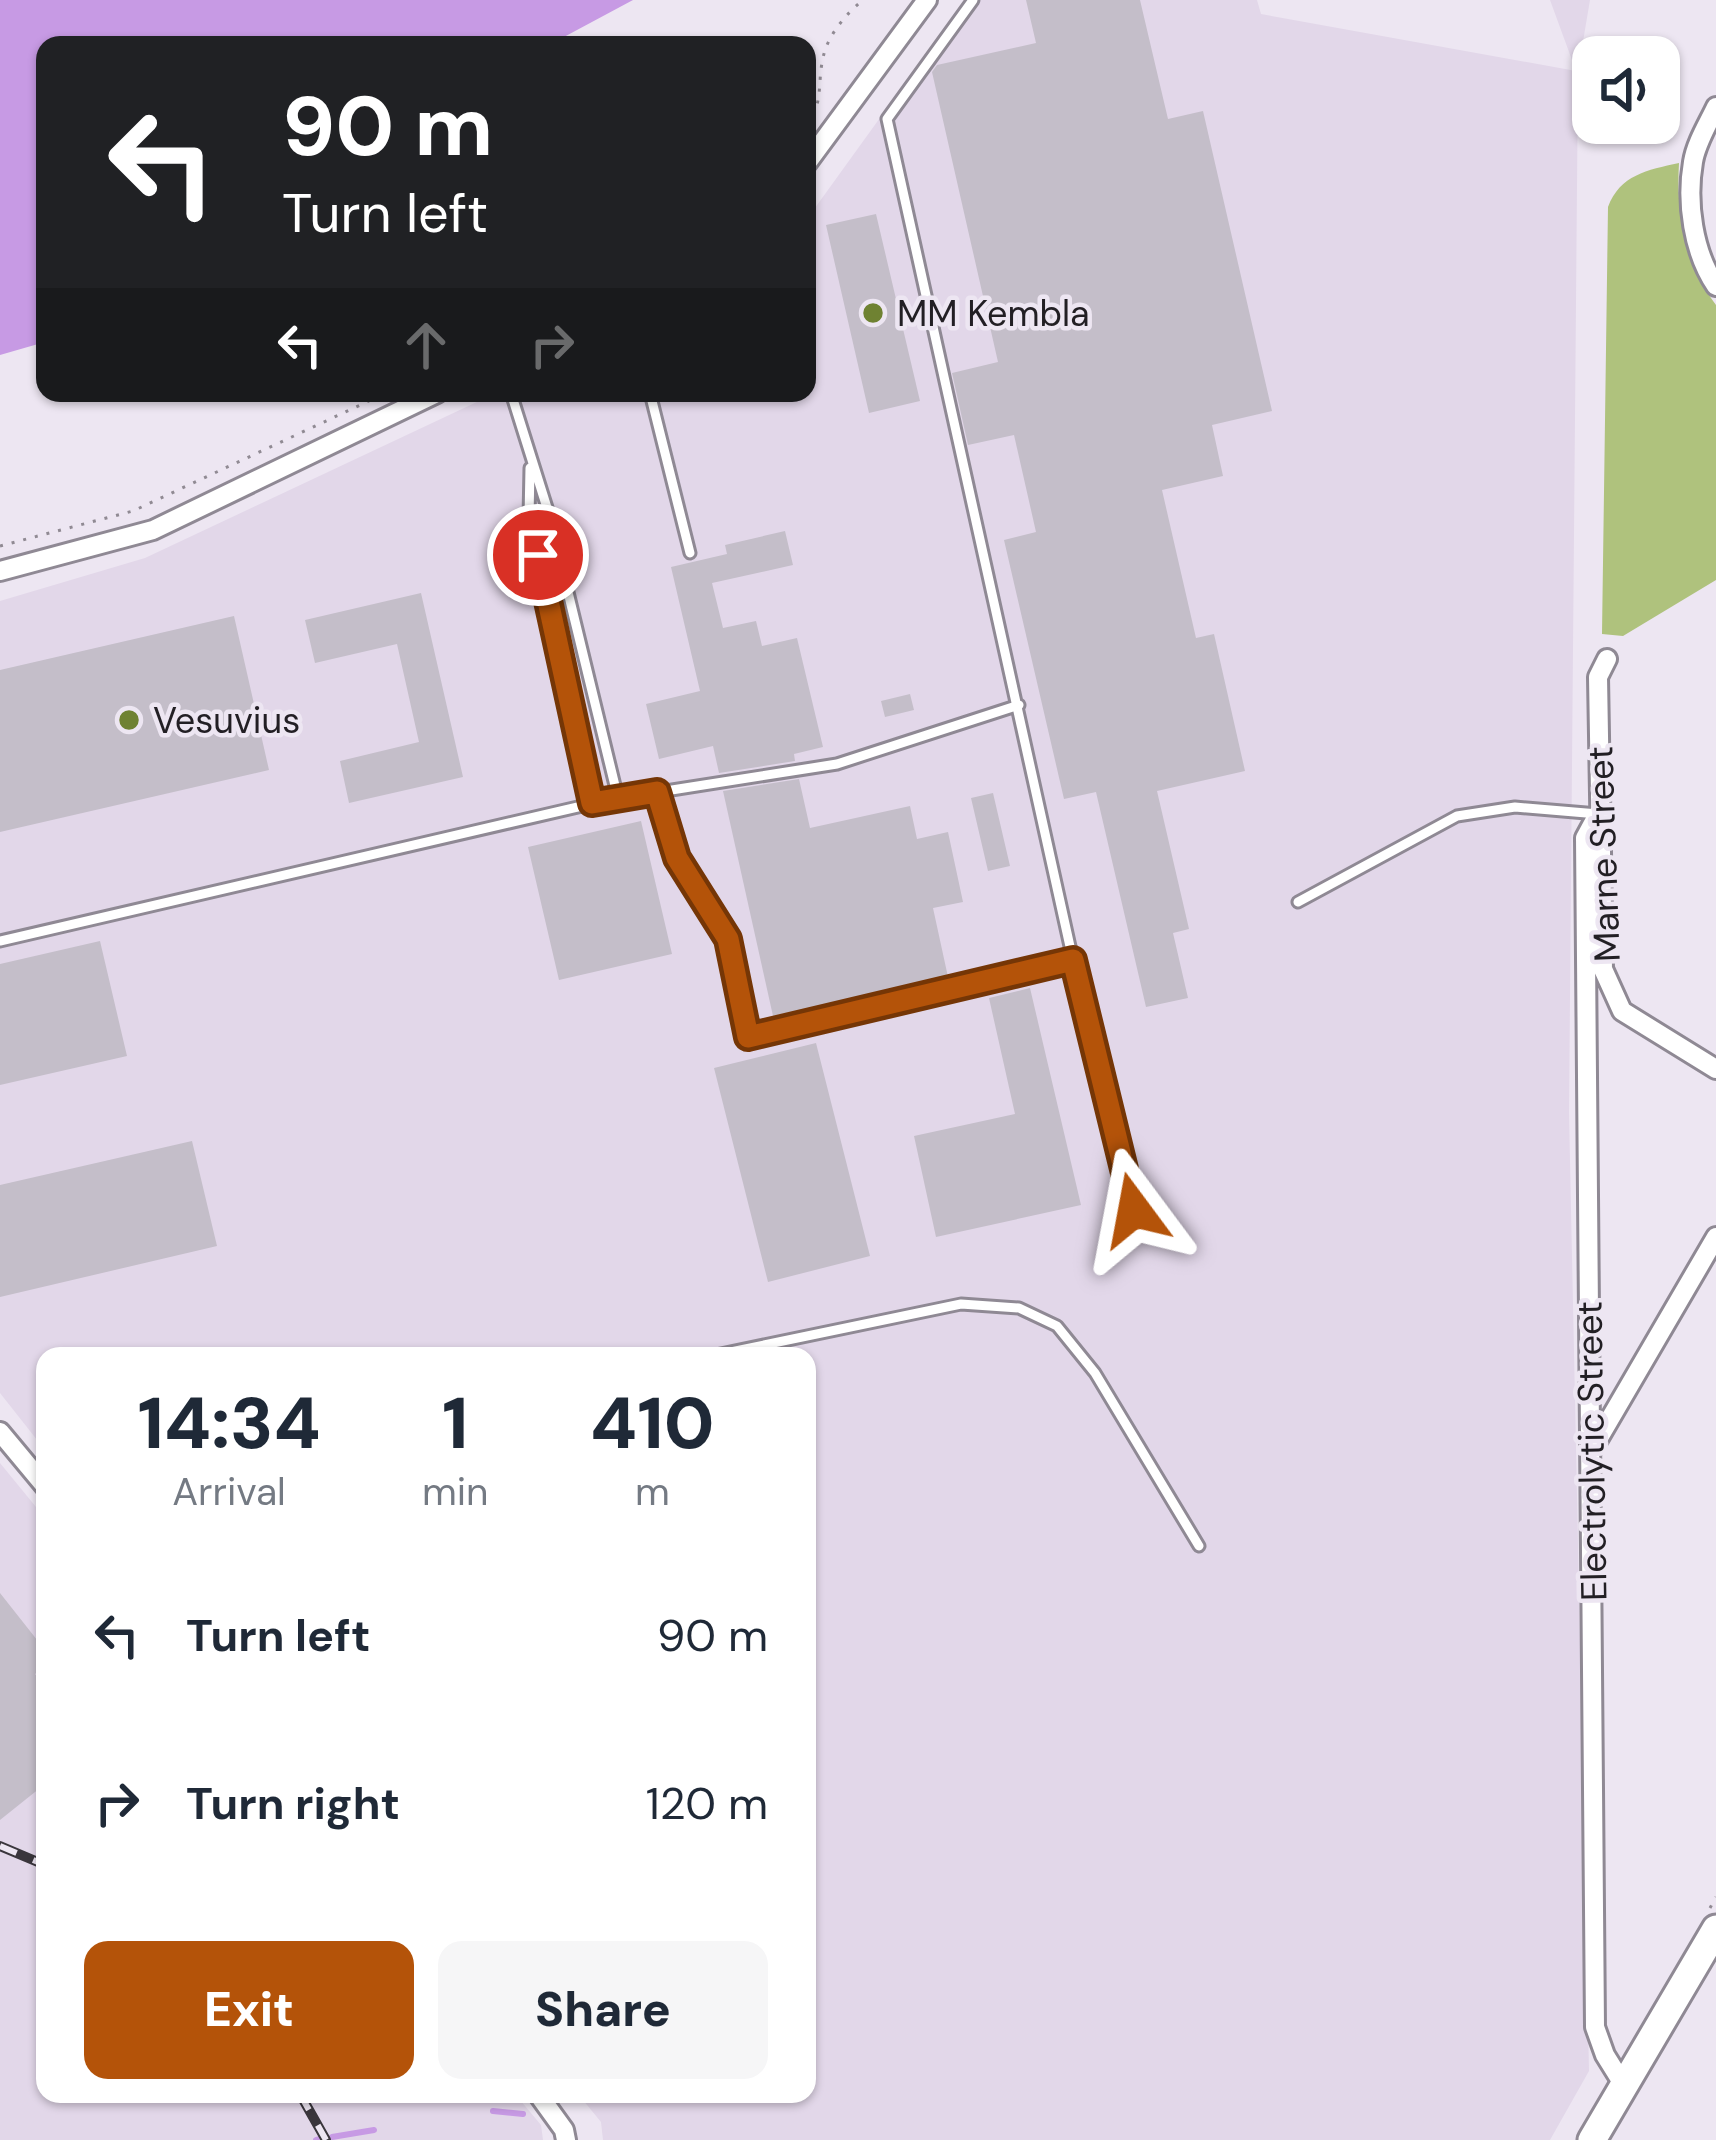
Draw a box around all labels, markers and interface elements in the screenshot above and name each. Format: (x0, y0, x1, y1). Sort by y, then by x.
map controls (1572, 36, 1680, 144)
button: sound (1572, 36, 1680, 144)
text: 90 m (282, 72, 493, 181)
icon: left (84, 84, 240, 240)
text: Turn left (282, 178, 488, 249)
place label: MM Kembla (897, 290, 1090, 337)
marker: MM Kembla (860, 300, 886, 326)
icon: left (267, 312, 333, 378)
icon: ahead (393, 312, 459, 378)
icon: right (519, 312, 585, 378)
pin (487, 504, 589, 606)
icon: arrive (505, 522, 571, 588)
place label: Vesuvius (153, 697, 300, 744)
marker: Vesuvius (116, 707, 142, 733)
street label: Marne Street (1576, 745, 1631, 963)
position arrow (1071, 1147, 1197, 1273)
street label: Electrolytic Street (1565, 1301, 1618, 1601)
text: 14:34 (137, 1377, 321, 1470)
text: 1 (442, 1377, 469, 1470)
text: 410 (590, 1377, 715, 1470)
text: Arrival (172, 1466, 286, 1517)
text: min (422, 1466, 489, 1517)
text: m (635, 1466, 670, 1517)
icon: left (84, 1602, 150, 1668)
text: Turn left (186, 1606, 370, 1665)
text: 90 m (657, 1606, 768, 1665)
icon: right (84, 1770, 150, 1836)
text: Turn right (186, 1774, 400, 1833)
text: 120 m (646, 1774, 768, 1833)
button: Exit (84, 1941, 414, 2079)
button: Share (438, 1941, 768, 2079)

